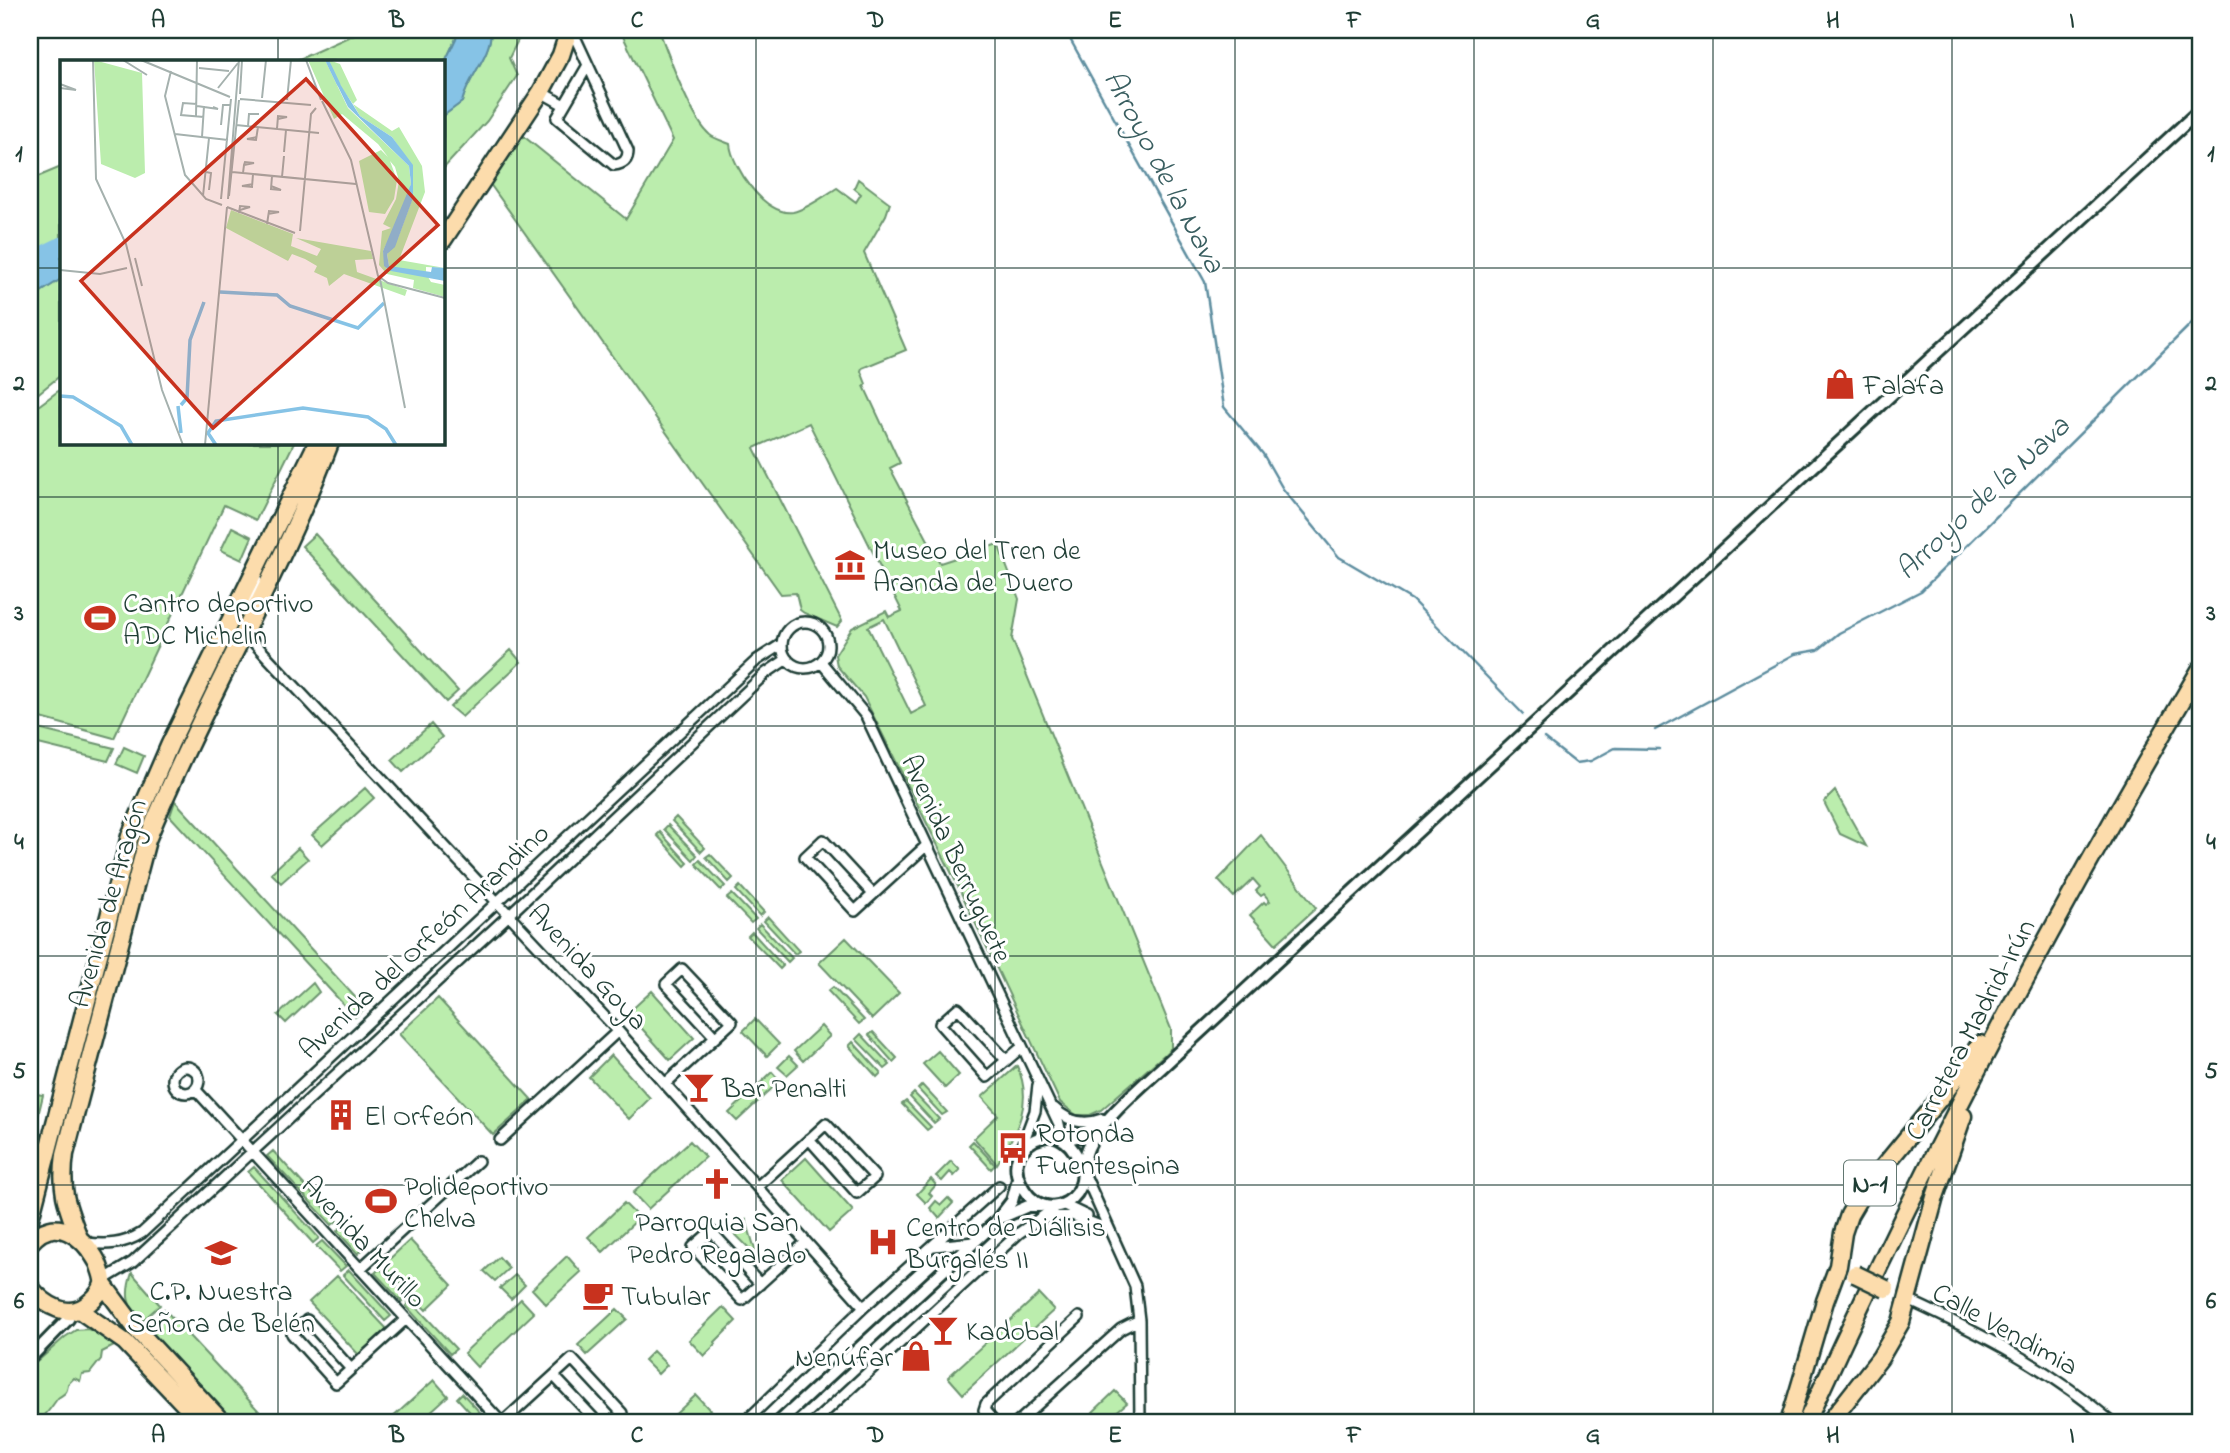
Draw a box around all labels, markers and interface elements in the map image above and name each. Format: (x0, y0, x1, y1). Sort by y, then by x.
text: A (151, 5, 165, 38)
text: B (388, 5, 405, 38)
text: C (631, 5, 644, 38)
text: D (867, 5, 884, 38)
text: E (1108, 5, 1122, 38)
text: F (1346, 5, 1362, 38)
text: G (1586, 5, 1600, 38)
text: H (1826, 5, 1840, 38)
text: I (2069, 5, 2075, 38)
inset map (60, 60, 444, 444)
water label: Arroyo de la Nava (1090, 63, 1235, 282)
text: 1 (15, 139, 23, 172)
text: 1 (2207, 139, 2215, 172)
shop icon: Falafa (1823, 367, 1857, 401)
place label: Falafa (1862, 367, 1944, 408)
text: 2 (12, 368, 25, 401)
text: 2 (2204, 368, 2217, 401)
water label: Arroyo de la Nava (1887, 406, 2082, 592)
place label: Museo del Tren de Aranda de Duero (873, 532, 1081, 605)
museum icon: Museo del Tren de Aranda de Duero (833, 548, 867, 582)
place label: Cantro deportivo ADC Michelin (123, 585, 314, 658)
text: 3 (13, 598, 24, 631)
text: 3 (2205, 598, 2216, 631)
sports icon: Cantro deportivo ADC Michelin (83, 601, 117, 635)
street label: Avenida Berruguete (889, 748, 1021, 971)
street label: Avenida de Aragón (61, 795, 160, 1013)
street label: Avenida del Orfeón Arandino (291, 815, 560, 1070)
text: 4 (14, 827, 24, 860)
text: 4 (2206, 827, 2216, 860)
street label: Avenida Goya (517, 896, 656, 1041)
street label: Carretera Madrid-Irún (1896, 912, 2048, 1149)
text: 5 (12, 1056, 26, 1089)
text: 5 (2204, 1056, 2218, 1089)
bar icon: Bar Penalti (682, 1070, 716, 1104)
place label: Bar Penalti (721, 1070, 847, 1111)
building icon: El Orfeón (324, 1098, 358, 1132)
place label: El Orfeón (364, 1098, 474, 1139)
place label: Rotonda Fuentespina (1035, 1115, 1180, 1188)
bus stop icon: Rotonda Fuentespina (996, 1131, 1030, 1165)
road number: N-1 (1844, 1160, 1896, 1206)
church icon: Parroquia San Pedro Regalado (700, 1167, 734, 1201)
street label: Avenida Murillo (290, 1168, 435, 1319)
place label: Polideportivo Chelva (404, 1168, 549, 1241)
sports icon: Polideportivo Chelva (364, 1184, 398, 1218)
place label: Parroquia San Pedro Regalado (628, 1204, 806, 1277)
place label: Centro de Diálisis Burgalés II (905, 1209, 1106, 1282)
hospital icon: Centro de Diálisis Burgalés II (866, 1225, 900, 1259)
school or university icon: C.P. Nuestra Señora de Belén (204, 1236, 238, 1270)
place label: C.P. Nuestra Señora de Belén (127, 1273, 315, 1346)
street label: Calle Vendimia (1924, 1274, 2085, 1388)
cafe icon: Tubular (581, 1278, 615, 1312)
place label: Tubular (621, 1278, 711, 1319)
text: 6 (14, 1286, 25, 1319)
text: 6 (2206, 1286, 2217, 1319)
bar icon: Kadobal (926, 1313, 960, 1347)
place label: Kadobal (966, 1313, 1059, 1354)
place label: Nenúfar (795, 1339, 893, 1380)
shop icon: Nenúfar (899, 1339, 933, 1373)
text: A (151, 1420, 165, 1453)
text: B (388, 1420, 405, 1453)
text: C (631, 1420, 644, 1453)
text: D (867, 1420, 884, 1453)
text: E (1108, 1420, 1122, 1453)
text: F (1346, 1420, 1362, 1453)
text: G (1586, 1420, 1600, 1453)
text: H (1826, 1420, 1840, 1453)
text: I (2069, 1420, 2075, 1453)

